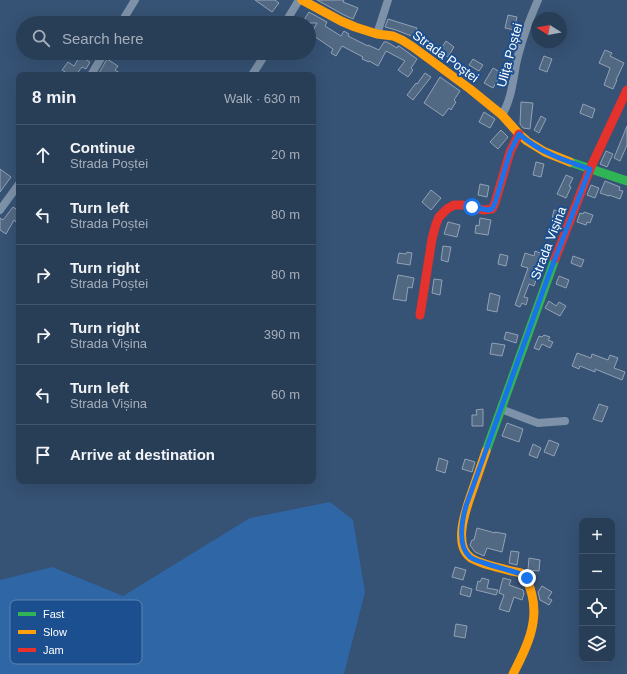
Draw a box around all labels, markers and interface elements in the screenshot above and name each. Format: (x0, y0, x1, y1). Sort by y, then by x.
north arrow (531, 12, 567, 48)
search box (16, 16, 316, 60)
street label: Ulița Poștei (494, 21, 525, 89)
icon: search (30, 27, 52, 49)
street label: Strada Poștei (410, 27, 482, 85)
text: Search here (62, 30, 144, 47)
text: 8 min (32, 88, 76, 107)
text: Walk · 630 m (224, 91, 300, 106)
text: Continue (70, 139, 135, 156)
icon: ahead (32, 144, 54, 166)
text: 20 m (271, 147, 300, 162)
text: Strada Poștei (70, 156, 148, 171)
route start (463, 198, 481, 216)
text: Turn left (70, 199, 129, 216)
icon: left (32, 204, 54, 226)
street label: Strada Vișina (528, 204, 570, 282)
text: 80 m (271, 207, 300, 222)
text: Strada Poștei (70, 216, 148, 231)
text: Turn right (70, 259, 140, 276)
icon: right (32, 264, 54, 286)
text: 80 m (271, 267, 300, 282)
text: Strada Poștei (70, 276, 148, 291)
text: Turn right (70, 319, 140, 336)
icon: right (32, 324, 54, 346)
text: 390 m (264, 327, 300, 342)
text: Strada Vișina (70, 336, 147, 351)
text: Turn left (70, 379, 129, 396)
icon: left (32, 384, 54, 406)
text: 60 m (271, 387, 300, 402)
text: Strada Vișina (70, 396, 147, 411)
icon: arrive (32, 444, 54, 466)
text: Arrive at destination (70, 446, 215, 463)
map controls (579, 518, 615, 662)
button: + (579, 518, 615, 554)
button: − (579, 554, 615, 590)
route end (518, 569, 536, 587)
button: locate (579, 590, 615, 626)
legend (10, 600, 142, 664)
text: Fast (43, 608, 64, 620)
text: Slow (43, 626, 67, 638)
button: layers (579, 626, 615, 662)
text: Jam (43, 644, 64, 656)

